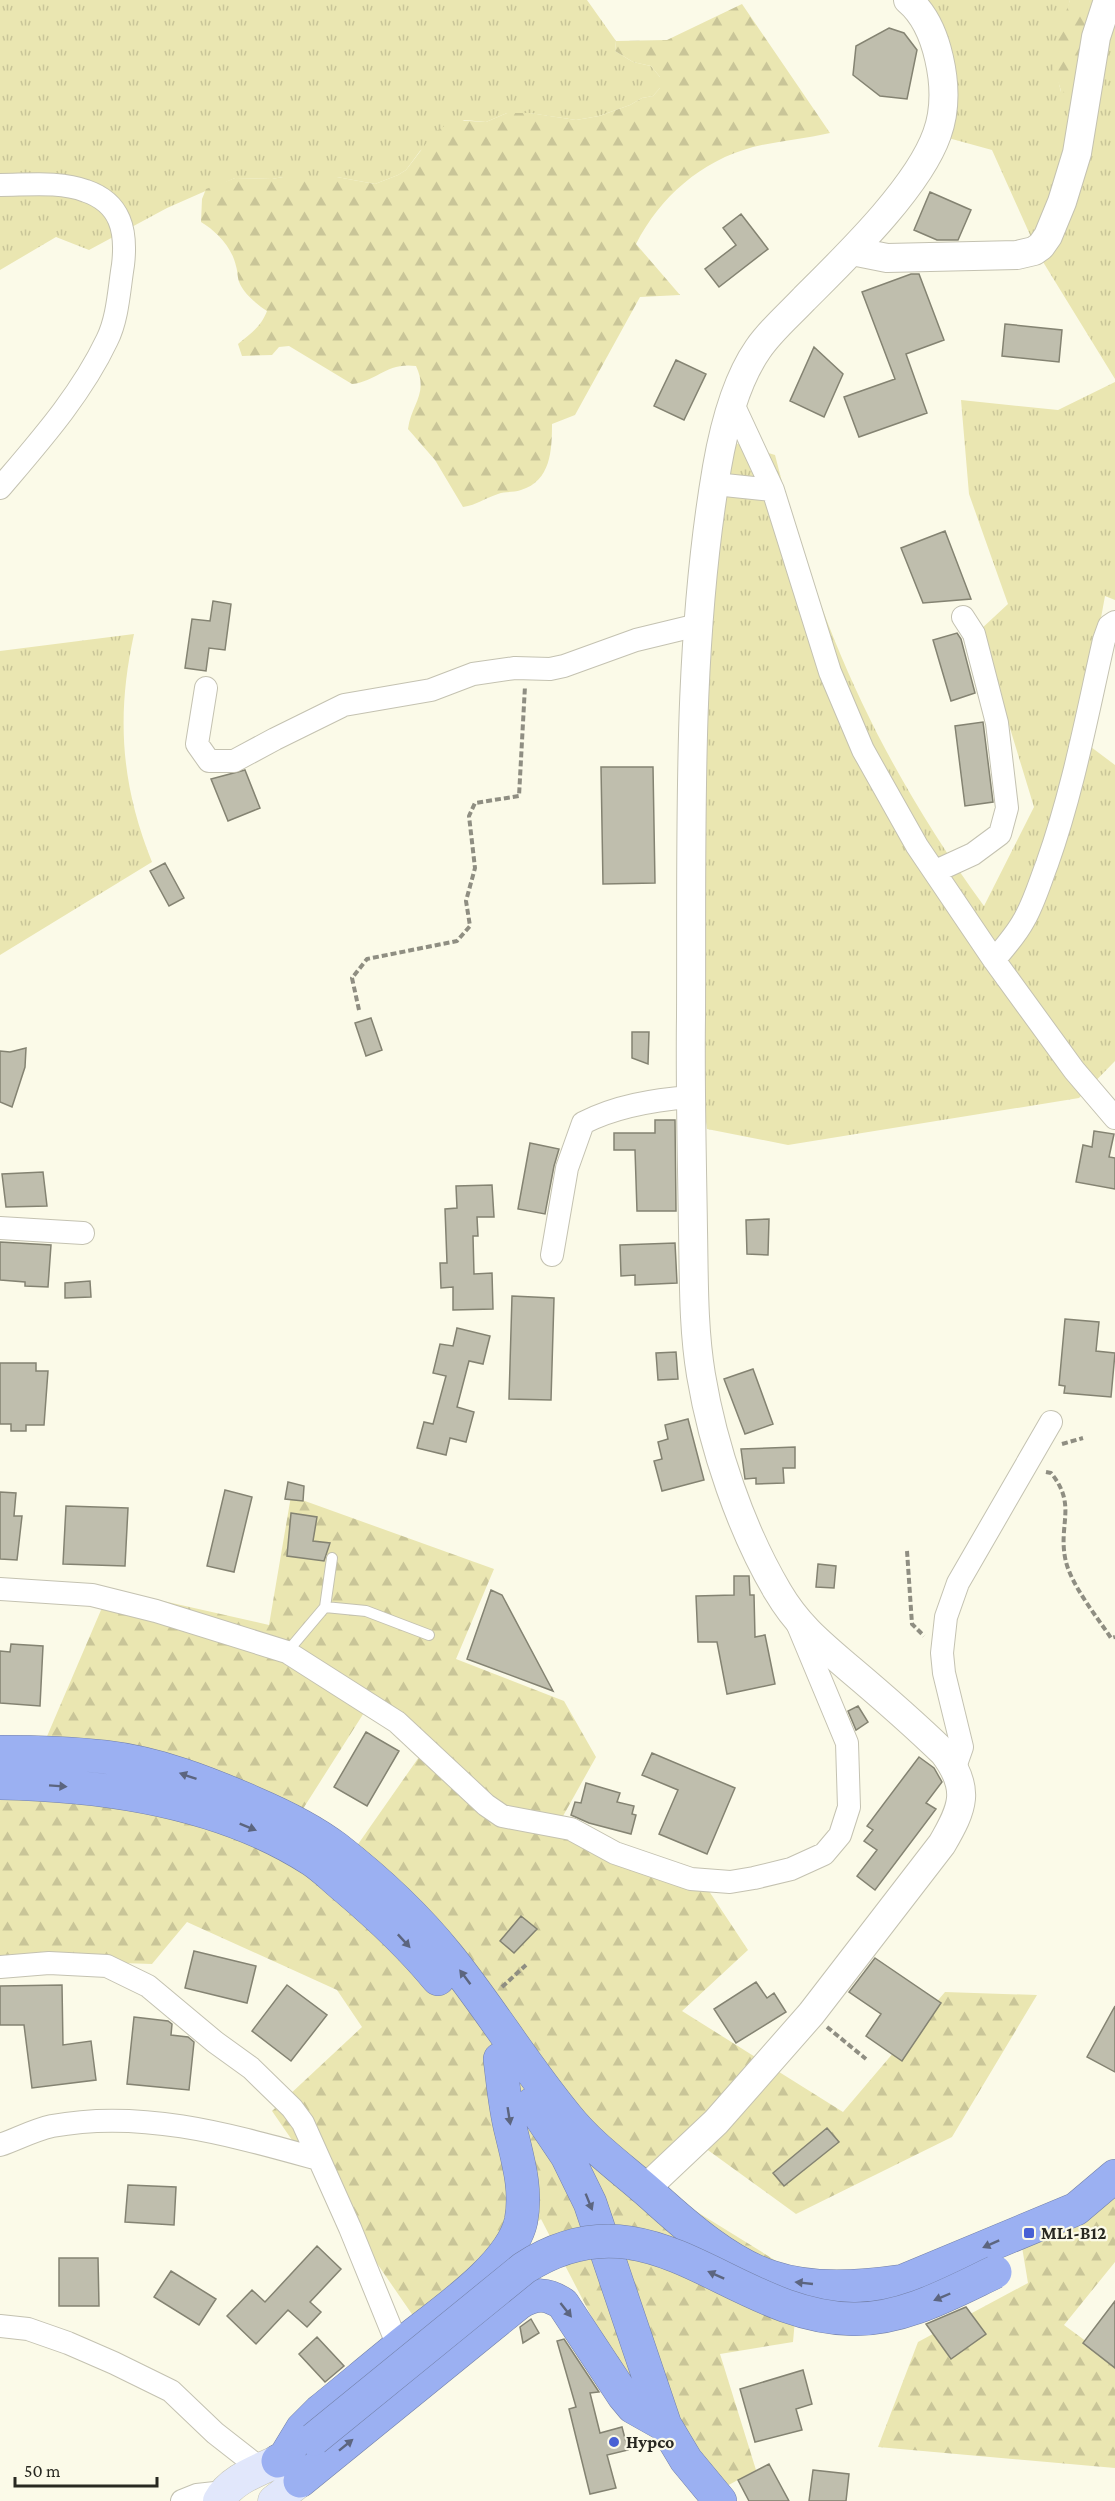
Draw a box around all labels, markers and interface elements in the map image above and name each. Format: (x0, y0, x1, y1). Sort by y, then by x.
one-way arrow (179, 1771, 197, 1781)
one-way arrow (49, 1781, 68, 1791)
one-way arrow (239, 1823, 257, 1832)
one-way arrow (397, 1933, 411, 1948)
one-way arrow (459, 1970, 471, 1985)
one-way arrow (504, 2107, 513, 2126)
one-way arrow (584, 2193, 594, 2211)
place label: ML1-B12 (1041, 2223, 1106, 2243)
marker: ML1-B12 (1022, 2226, 1036, 2240)
one-way arrow (983, 2240, 1000, 2249)
one-way arrow (707, 2270, 725, 2280)
one-way arrow (795, 2278, 814, 2288)
one-way arrow (932, 2292, 950, 2302)
one-way arrow (560, 2302, 573, 2318)
place label: Hypco (626, 2432, 674, 2452)
marker: Hypco (607, 2435, 621, 2449)
one-way arrow (339, 2439, 354, 2452)
scale bar (15, 2450, 158, 2488)
text: 50 m (24, 2461, 61, 2481)

